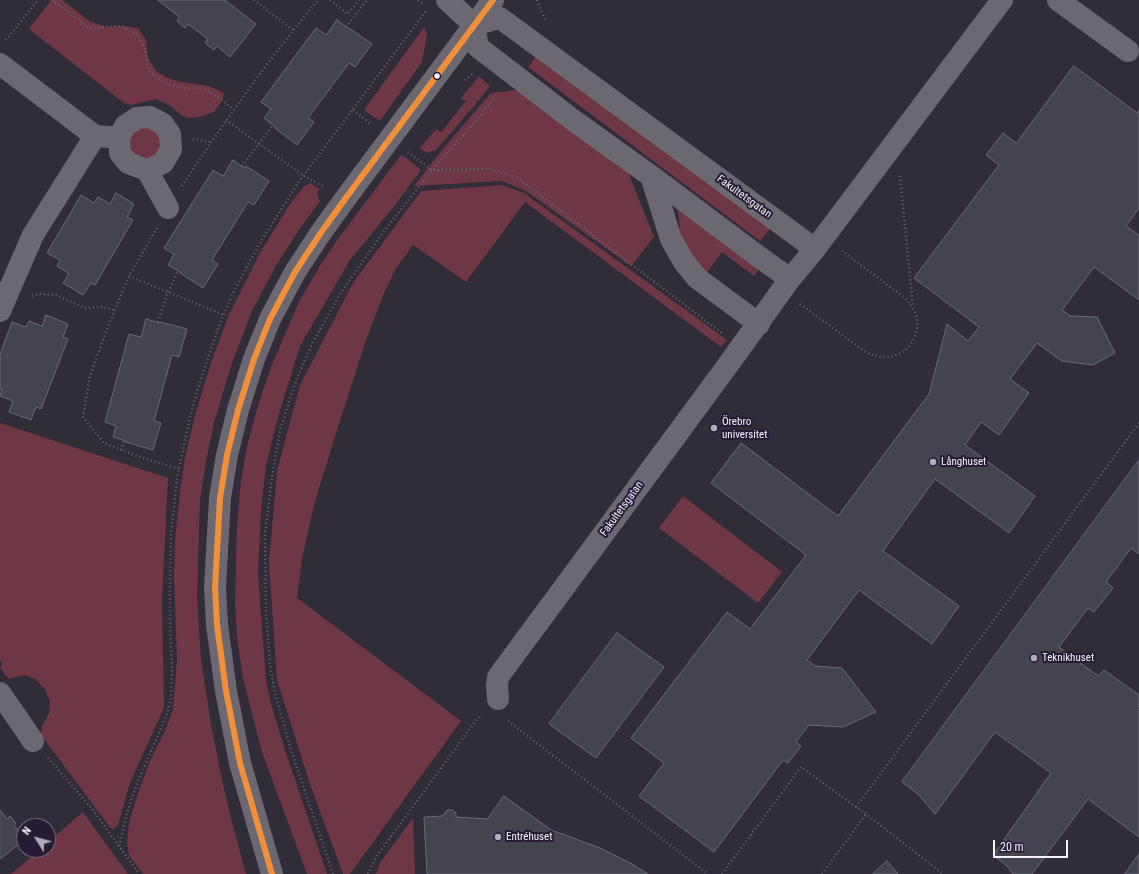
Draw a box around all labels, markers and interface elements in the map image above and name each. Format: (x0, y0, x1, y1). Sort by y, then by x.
unlabelled marker (432, 71, 442, 81)
street label: Fakultetsgatan (714, 173, 774, 221)
place label: Örebro universitet (722, 415, 768, 441)
marker: Örebro universitet (709, 423, 719, 433)
place label: Långhuset (941, 455, 986, 469)
marker: Långhuset (928, 457, 938, 467)
street label: Fakultetsgatan (598, 479, 646, 539)
place label: Teknikhuset (1042, 651, 1094, 665)
marker: Teknikhuset (1029, 653, 1039, 663)
north arrow (16, 818, 56, 858)
text: N (20, 824, 34, 838)
place label: Entréhuset (506, 830, 553, 844)
marker: Entréhuset (493, 832, 503, 842)
scale bar (995, 832, 1070, 858)
text: 20 m (1000, 840, 1024, 854)

